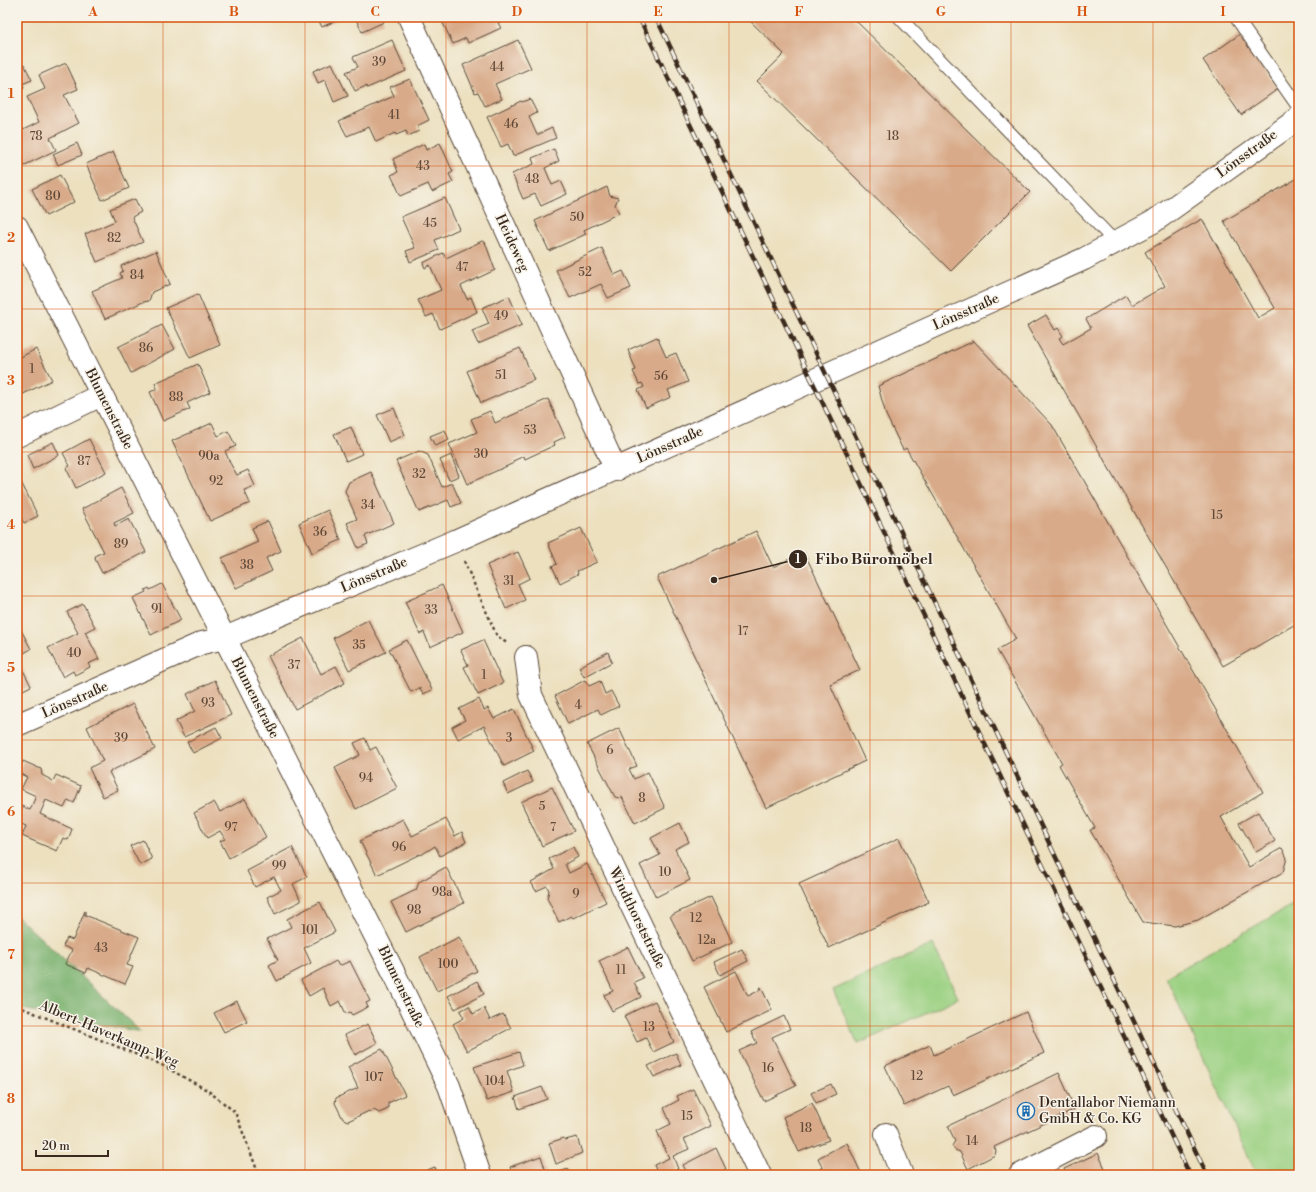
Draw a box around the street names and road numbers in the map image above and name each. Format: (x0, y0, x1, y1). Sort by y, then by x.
street label: Lönsstraße (1213, 126, 1281, 182)
street label: Heideweg (491, 211, 534, 275)
street label: Lönsstraße (930, 289, 1002, 335)
street label: Blumenstraße (80, 364, 137, 453)
street label: Lönsstraße (634, 422, 706, 468)
street label: Lönsstraße (338, 553, 410, 597)
street label: Blumenstraße (226, 653, 283, 742)
street label: Lönsstraße (39, 677, 111, 723)
street label: Windthorststraße (604, 863, 669, 972)
street label: Blumenstraße (373, 942, 429, 1031)
street label: Albert-Haverkamp-Weg (36, 996, 182, 1072)

